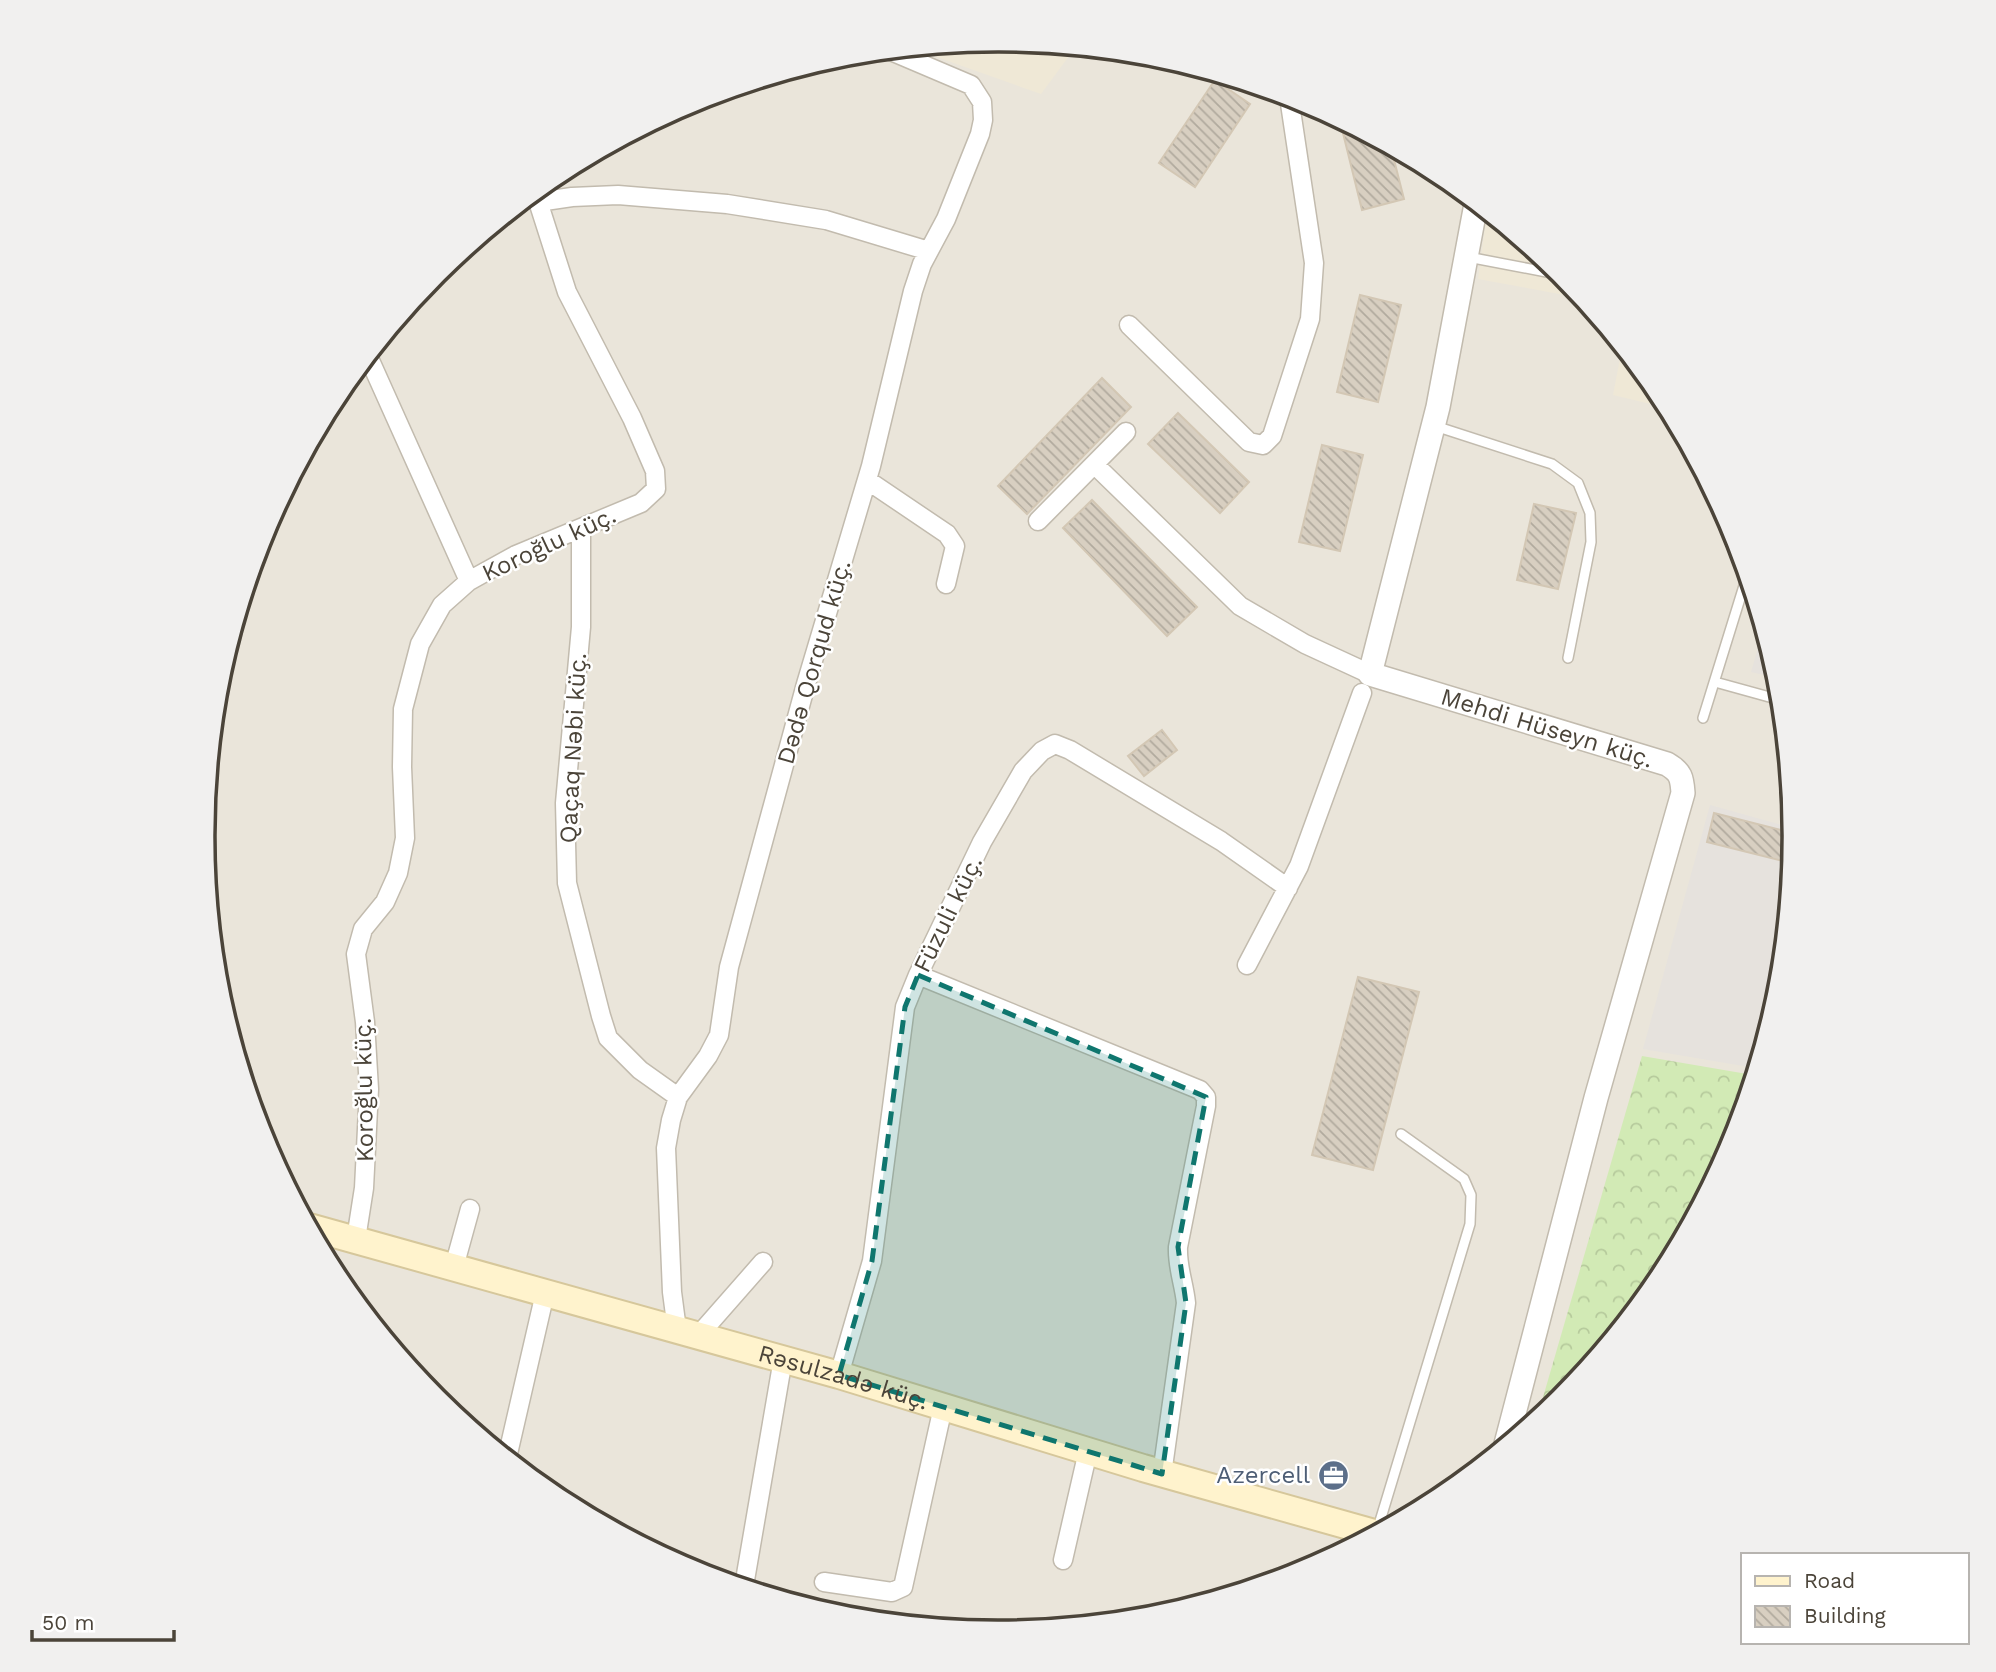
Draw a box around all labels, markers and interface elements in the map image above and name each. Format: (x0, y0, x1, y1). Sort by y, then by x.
street label: Koroğlu küç. (478, 501, 620, 587)
street label: Dədə Qorqud küç. (771, 557, 857, 767)
street label: Qaçaq Nəbi küç. (554, 652, 592, 844)
street label: Mehdi Hüseyn küç. (1437, 682, 1657, 774)
street label: Füzuli küç. (908, 851, 988, 977)
street label: Koroğlu küç. (349, 1018, 379, 1162)
street label: Rəsulzadə küç. (755, 1339, 932, 1416)
office icon: Azercell (1316, 1458, 1350, 1492)
place label: Azercell (1216, 1461, 1311, 1489)
legend (1741, 1553, 1968, 1644)
text: Road (1804, 1568, 1855, 1593)
scale bar (32, 1598, 173, 1642)
text: Building (1804, 1603, 1886, 1628)
text: 50 m (42, 1610, 94, 1635)

